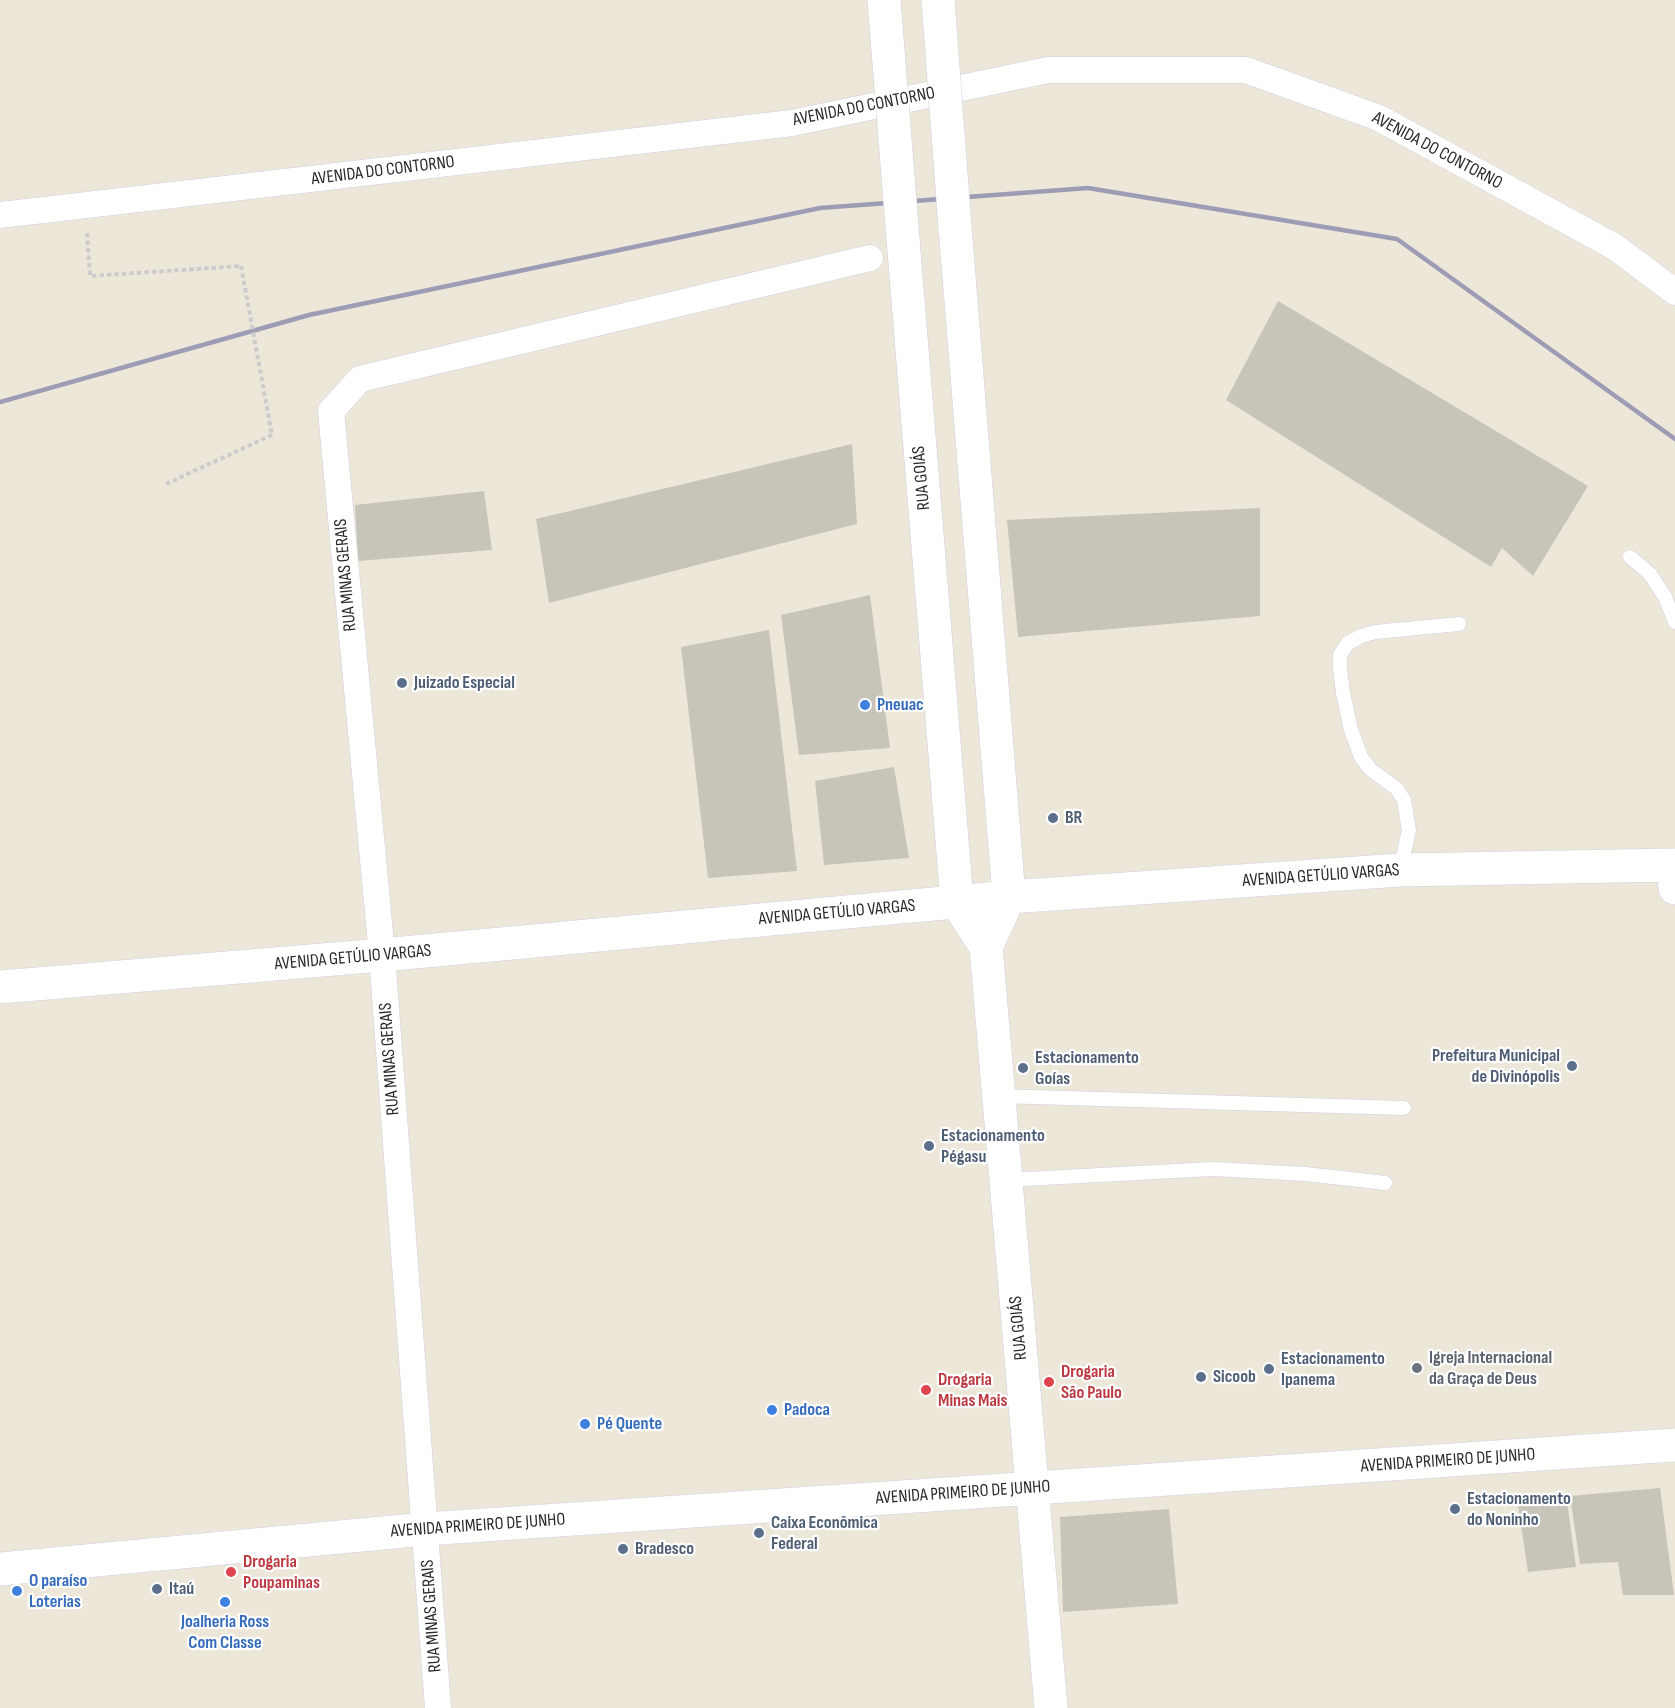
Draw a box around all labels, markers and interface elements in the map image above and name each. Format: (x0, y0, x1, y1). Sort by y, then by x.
street label: AVENIDA DO CONTORNO (791, 83, 937, 131)
street label: AVENIDA DO CONTORNO (1368, 108, 1506, 194)
street label: AVENIDA DO CONTORNO (310, 151, 456, 191)
street label: RUA GOIÁS (908, 445, 936, 511)
street label: RUA MINAS GERAIS (330, 518, 362, 632)
place label: Juizado Especial (414, 672, 515, 694)
marker: Juizado Especial (395, 676, 409, 690)
place label: Pneuac (877, 694, 924, 716)
marker: Pneuac (858, 698, 872, 712)
place label: BR (1065, 807, 1082, 829)
marker: BR (1046, 811, 1060, 825)
street label: AVENIDA GETÚLIO VARGAS (1242, 860, 1400, 892)
street label: AVENIDA GETÚLIO VARGAS (758, 895, 916, 931)
street label: AVENIDA GETÚLIO VARGAS (274, 940, 432, 976)
street label: RUA MINAS GERAIS (375, 1002, 405, 1116)
place label: Prefeitura Municipal de Divinópolis (1432, 1045, 1560, 1088)
place label: Estacionamento Goías (1035, 1047, 1139, 1090)
marker: Prefeitura Municipal de Divinópolis (1565, 1059, 1579, 1073)
marker: Estacionamento Goías (1016, 1061, 1030, 1075)
place label: Estacionamento Pégasu (941, 1125, 1045, 1168)
marker: Estacionamento Pégasu (922, 1139, 936, 1153)
street label: RUA GOIÁS (1005, 1295, 1033, 1361)
place label: Igreja Internacional da Graça de Deus (1429, 1347, 1552, 1390)
place label: Estacionamento Ipanema (1281, 1348, 1385, 1390)
place label: Drogaria São Paulo (1061, 1361, 1122, 1404)
marker: Igreja Internacional da Graça de Deus (1410, 1361, 1424, 1375)
marker: Estacionamento Ipanema (1262, 1362, 1276, 1376)
place label: Sicoob (1213, 1366, 1256, 1388)
place label: Drogaria Minas Mais (938, 1369, 1007, 1412)
marker: Sicoob (1194, 1370, 1208, 1384)
marker: Drogaria São Paulo (1042, 1375, 1056, 1389)
marker: Drogaria Minas Mais (919, 1383, 933, 1397)
place label: Padoca (784, 1399, 830, 1421)
marker: Padoca (765, 1403, 779, 1417)
place label: Pé Quente (597, 1413, 662, 1435)
marker: Pé Quente (578, 1417, 592, 1431)
street label: AVENIDA PRIMEIRO DE JUNHO (1360, 1444, 1536, 1478)
street label: AVENIDA PRIMEIRO DE JUNHO (875, 1476, 1051, 1510)
place label: Estacionamento do Noninho (1467, 1488, 1571, 1530)
marker: Estacionamento do Noninho (1448, 1502, 1462, 1516)
street label: AVENIDA PRIMEIRO DE JUNHO (390, 1509, 566, 1543)
place label: Caixa Econômica Federal (771, 1512, 878, 1555)
marker: Caixa Econômica Federal (752, 1526, 766, 1540)
place label: Bradesco (635, 1538, 694, 1560)
marker: Bradesco (616, 1542, 630, 1556)
place label: Drogaria Poupaminas (243, 1551, 320, 1594)
street label: RUA MINAS GERAIS (417, 1559, 447, 1673)
marker: Drogaria Poupaminas (224, 1565, 238, 1579)
place label: O paraíso Loterias (29, 1570, 87, 1612)
place label: Itaú (169, 1578, 194, 1600)
marker: Itaú (150, 1582, 164, 1596)
marker: O paraíso Loterias (10, 1584, 24, 1598)
marker: Joalheria Ross Com Classe (218, 1595, 232, 1609)
place label: Joalheria Ross Com Classe (181, 1611, 269, 1654)

